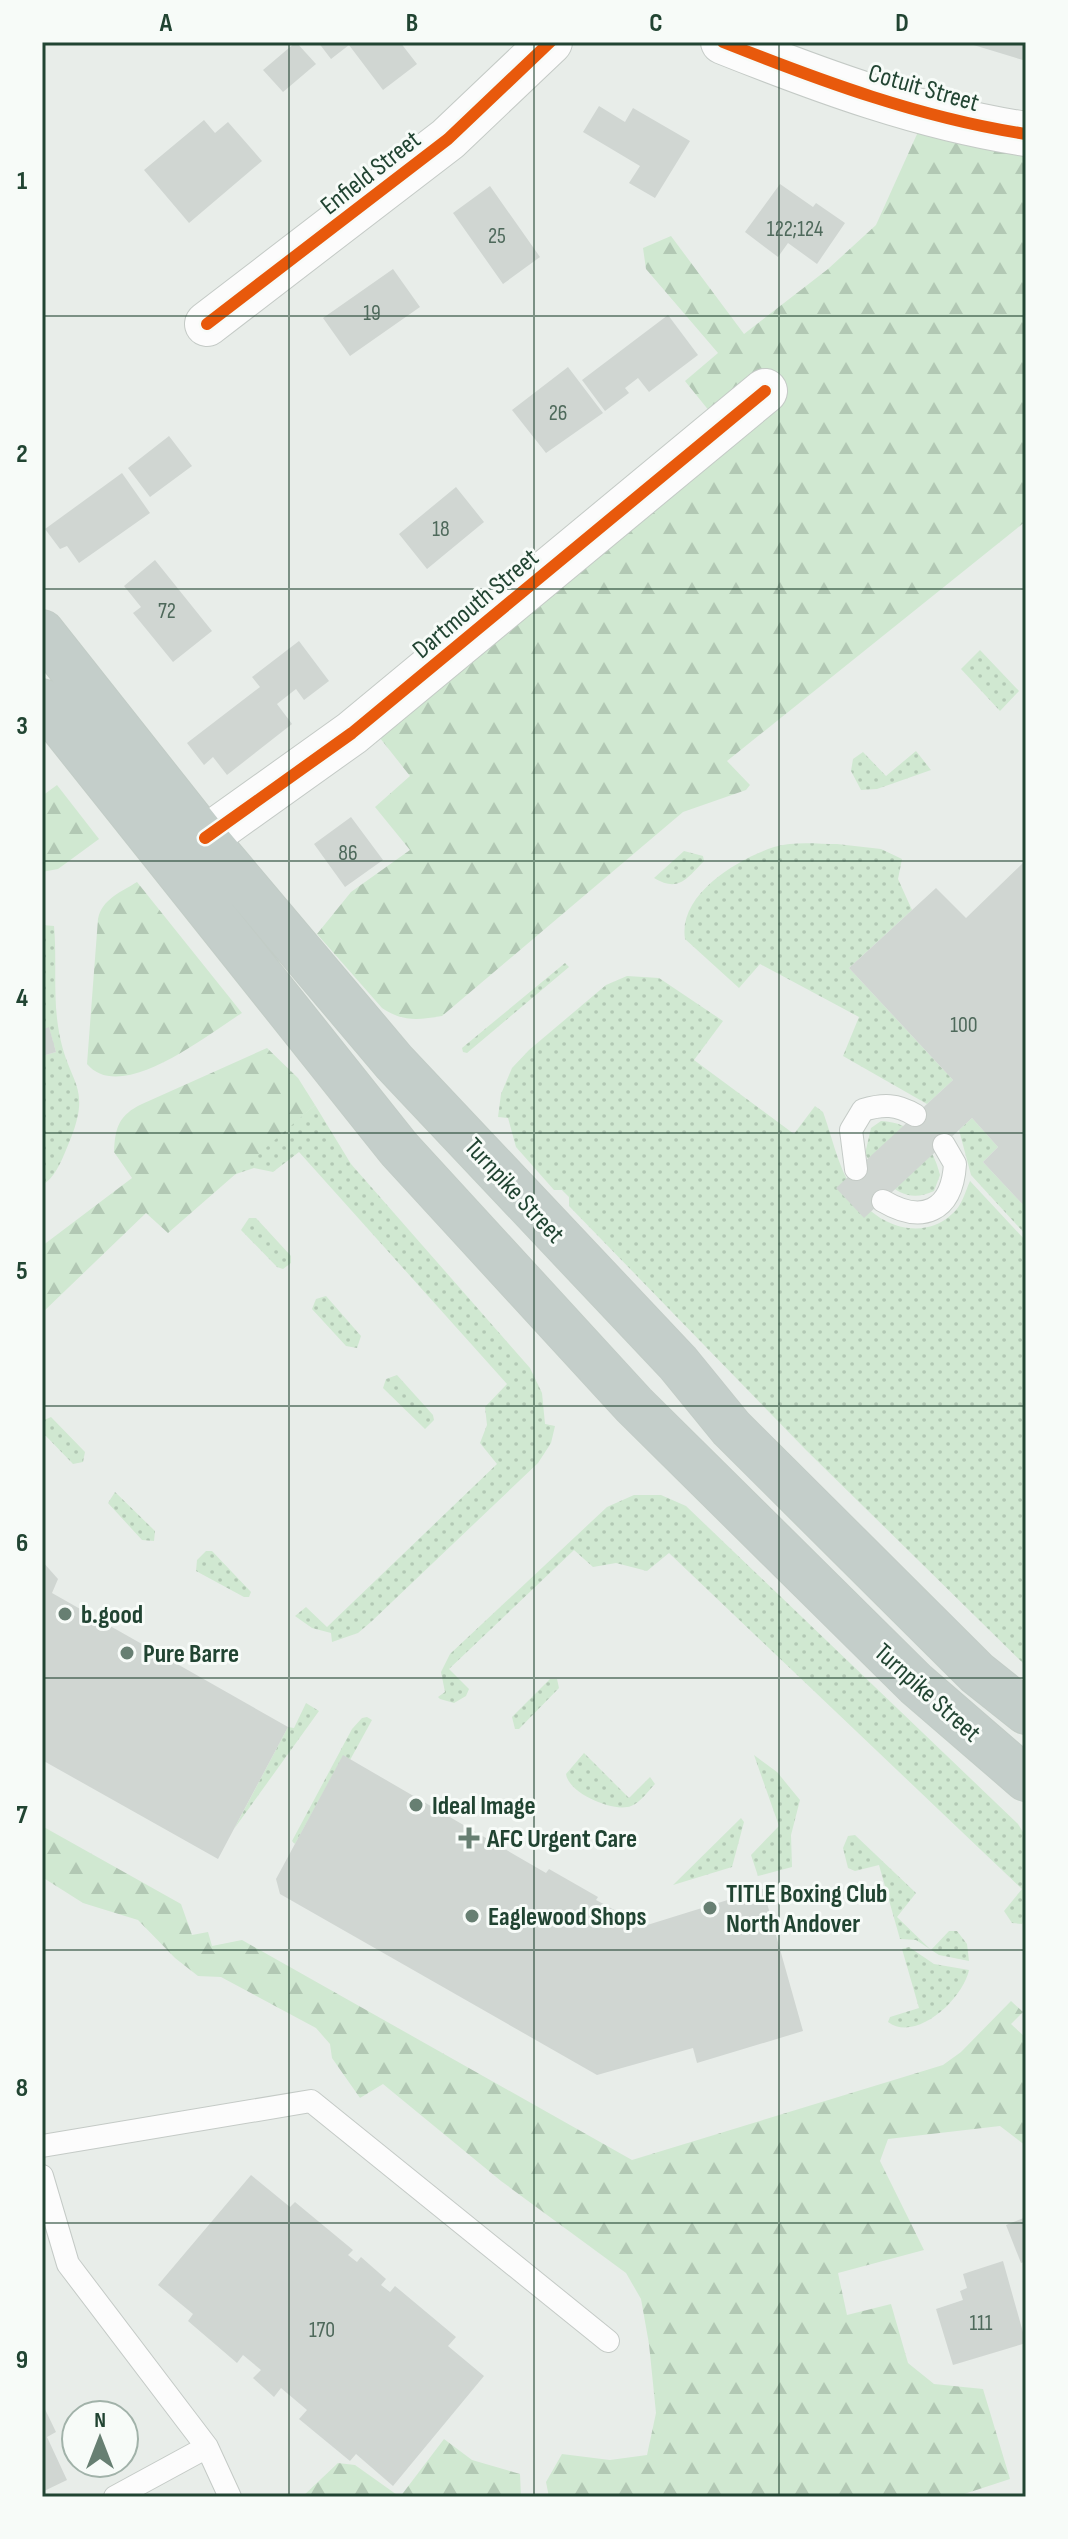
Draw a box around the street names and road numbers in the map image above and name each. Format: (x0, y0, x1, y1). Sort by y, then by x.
street label: Cotuit Street (865, 58, 983, 119)
street label: Enfield Street (315, 125, 427, 222)
street label: Dartmouth Street (407, 543, 545, 666)
street label: Turnpike Street (457, 1132, 571, 1250)
street label: Turnpike Street (867, 1637, 987, 1749)

